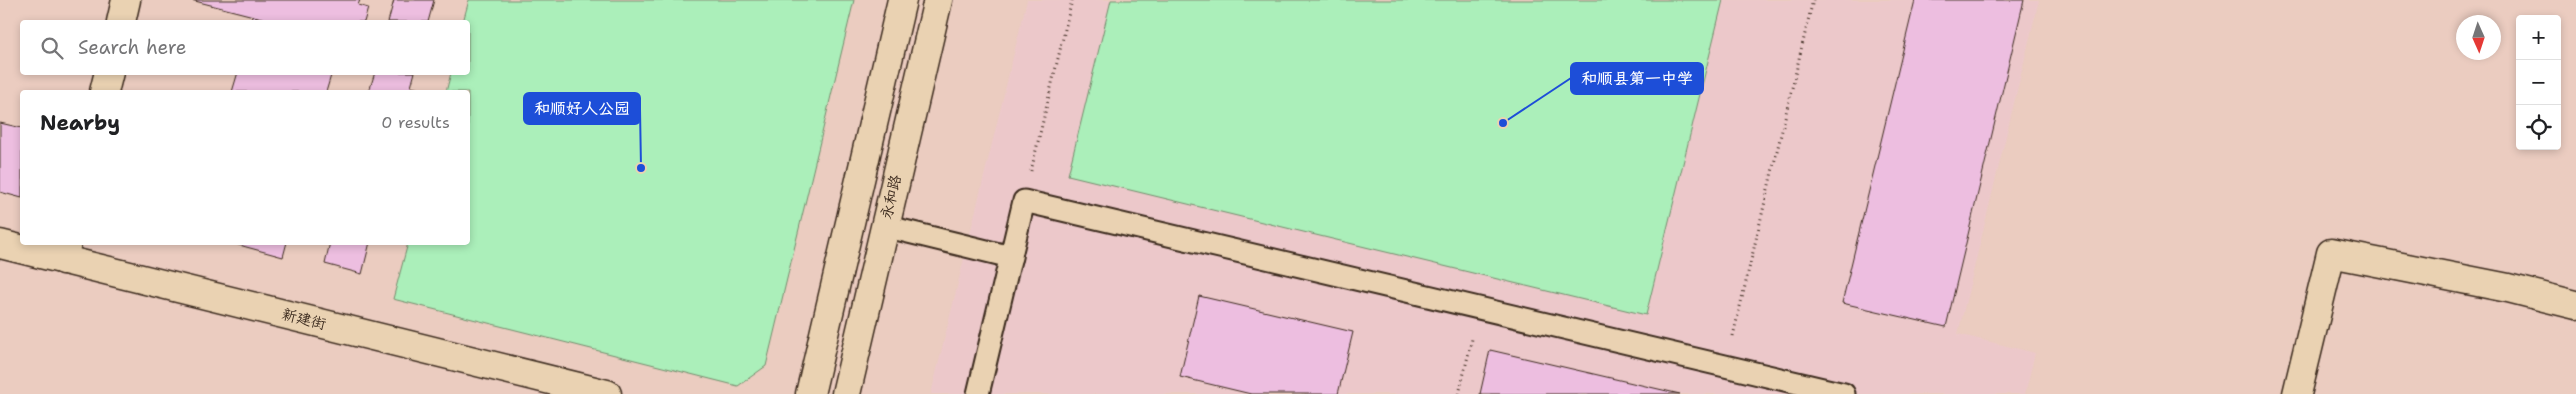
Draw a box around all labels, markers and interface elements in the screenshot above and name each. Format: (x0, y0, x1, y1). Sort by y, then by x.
north arrow (2456, 15, 2501, 60)
map controls (2516, 15, 2561, 150)
button: + (2516, 15, 2561, 60)
search box (20, 20, 470, 75)
icon: search (38, 34, 66, 62)
text: Search here (78, 35, 187, 60)
button: − (2516, 60, 2561, 105)
callout: 和顺县第一中学 (1571, 63, 1703, 94)
text: 和顺县第一中学 (1581, 68, 1693, 89)
callout: 和顺好人公园 (524, 93, 640, 124)
text: 和顺好人公园 (534, 98, 630, 119)
button: locate (2516, 105, 2561, 150)
text: Nearby (40, 109, 120, 137)
text: 0 results (381, 112, 450, 133)
street label: 永和路 (876, 173, 906, 221)
street label: 新建街 (280, 304, 328, 334)

